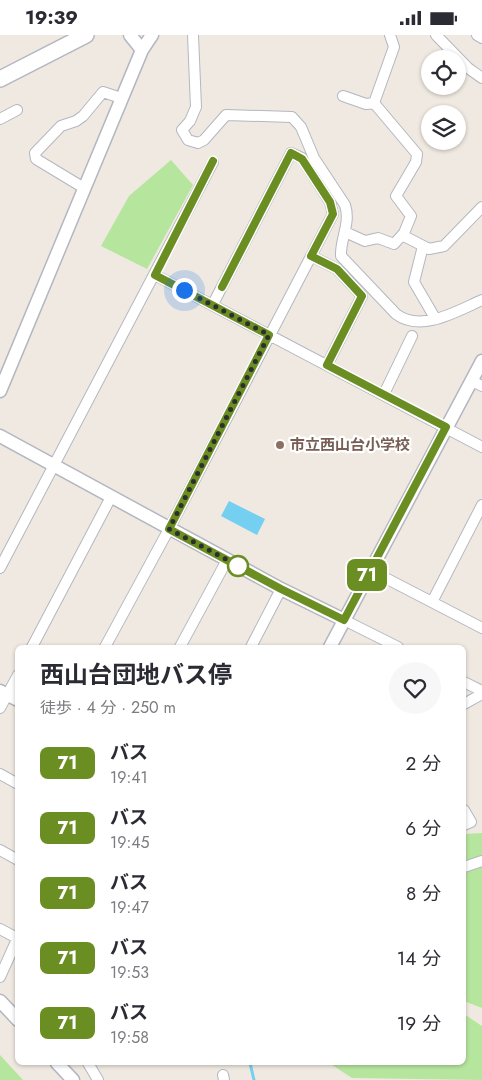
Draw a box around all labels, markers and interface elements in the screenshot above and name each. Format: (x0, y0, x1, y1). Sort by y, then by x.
text: 19:39 (25, 4, 78, 31)
map controls (421, 50, 466, 150)
button: locate (421, 50, 466, 95)
button: layers (421, 105, 466, 150)
your location (172, 278, 197, 303)
place label: 市立西山台小学校 (290, 434, 410, 456)
marker: 市立西山台小学校 (274, 439, 286, 451)
unlabelled marker (227, 555, 249, 577)
line badge: 71 (344, 559, 390, 591)
text: 71 (357, 562, 377, 588)
text: 西山台団地バス停 (40, 657, 232, 692)
button: heart (389, 662, 441, 714)
text: 徒歩 · 4 分 · 250 m (40, 696, 176, 719)
text: バス (110, 739, 148, 766)
text: 71 (57, 750, 78, 776)
text: 2 分 (405, 750, 441, 777)
text: 19:41 (110, 766, 148, 789)
text: バス (110, 804, 148, 831)
text: 71 (57, 815, 78, 841)
text: 6 分 (405, 815, 441, 842)
text: 19:45 (110, 831, 150, 854)
text: バス (110, 869, 148, 896)
text: 71 (57, 880, 78, 906)
text: 8 分 (406, 880, 441, 907)
text: 19:47 (110, 896, 149, 919)
text: バス (110, 934, 148, 961)
text: 71 (57, 945, 78, 971)
text: 14 分 (397, 945, 441, 972)
text: 19:53 (110, 961, 149, 984)
text: バス (110, 999, 148, 1026)
text: 71 (57, 1010, 78, 1036)
text: 19 分 (397, 1010, 441, 1037)
text: 19:58 (110, 1026, 149, 1049)

